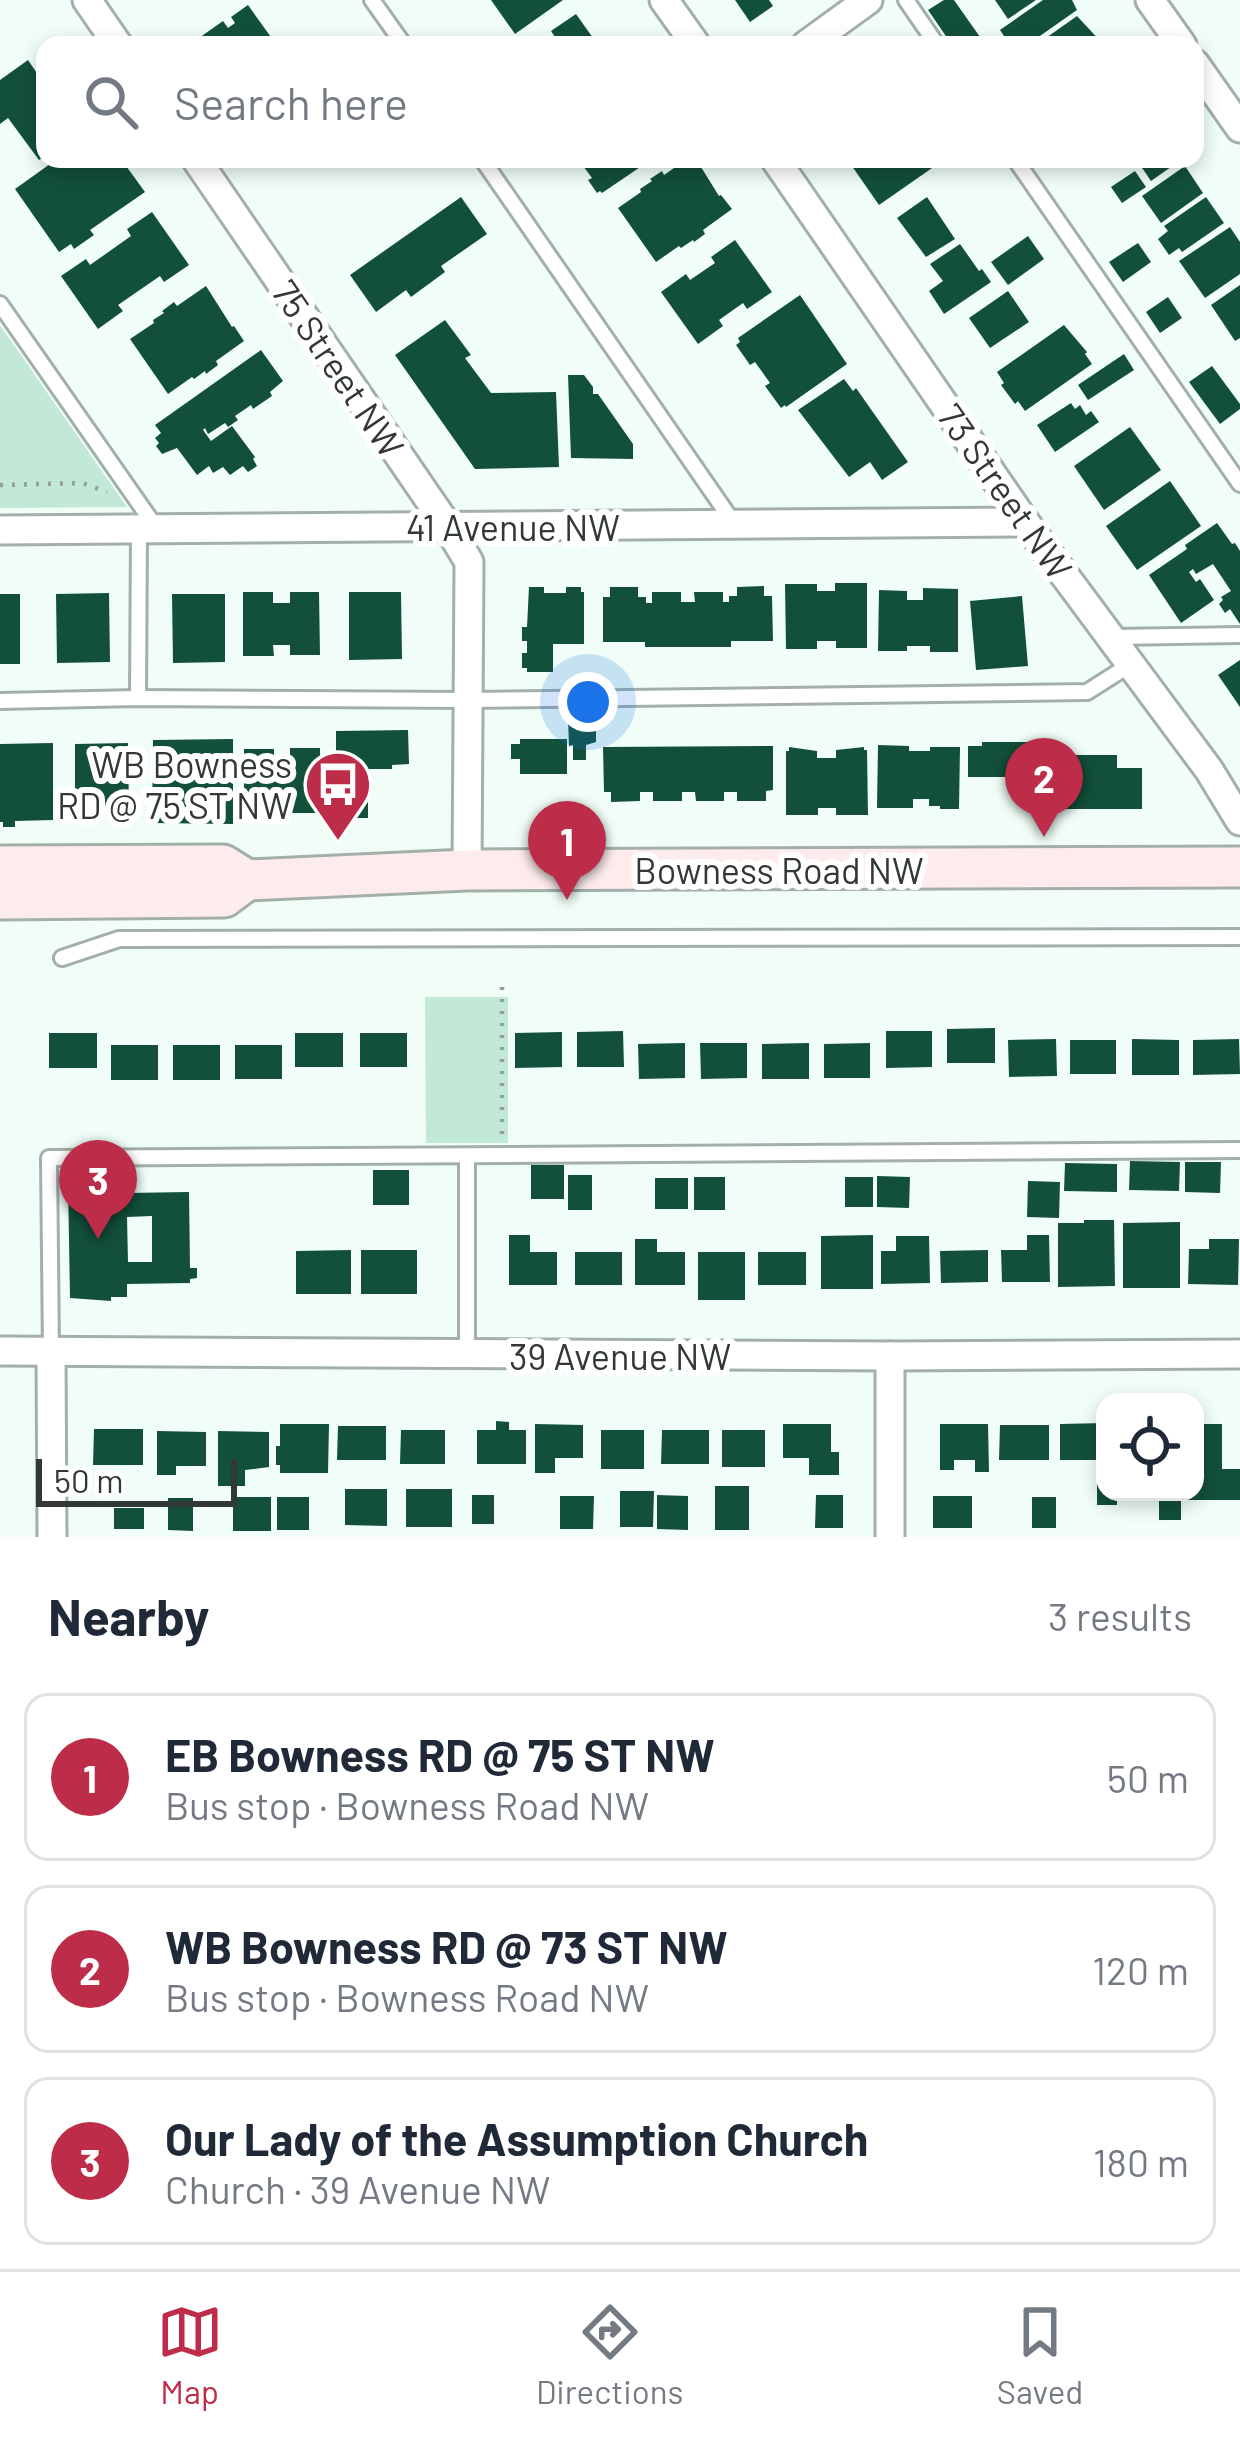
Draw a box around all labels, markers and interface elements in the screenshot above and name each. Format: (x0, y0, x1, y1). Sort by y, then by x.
search box (36, 36, 1204, 168)
icon: search (78, 69, 144, 135)
text: Search here (174, 75, 408, 129)
street label: 75 Street NW (264, 271, 414, 465)
street label: 73 Street NW (930, 395, 1082, 587)
street label: 41 Avenue NW (406, 505, 620, 548)
your location (558, 672, 618, 732)
pin: 2 (1005, 738, 1083, 837)
place label: WB Bowness RD @ 75 ST NW (57, 742, 292, 826)
bus stop icon: WB Bowness RD @ 75 ST NW (303, 749, 373, 843)
pin: 1 (528, 801, 606, 900)
street label: Bowness Road NW (634, 848, 924, 891)
pin: 3 (59, 1140, 137, 1239)
street label: 39 Avenue NW (509, 1334, 731, 1377)
map controls (1096, 1393, 1204, 1501)
button: locate (1096, 1393, 1204, 1501)
scale bar (36, 1453, 237, 1506)
text: 50 m (54, 1460, 124, 1500)
text: Nearby (48, 1585, 209, 1646)
text: 3 results (1048, 1592, 1192, 1639)
text: EB Bowness RD @ 75 ST NW (165, 1727, 715, 1781)
text: 1 (83, 1754, 97, 1801)
text: 50 m (1107, 1754, 1189, 1801)
text: Bus stop · Bowness Road NW (165, 1781, 649, 1828)
text: WB Bowness RD @ 73 ST NW (165, 1919, 728, 1973)
text: 2 (79, 1946, 101, 1993)
text: 120 m (1092, 1946, 1189, 1993)
text: Bus stop · Bowness Road NW (165, 1973, 649, 2020)
text: Our Lady of the Assumption Church (165, 2111, 868, 2165)
text: 3 (79, 2138, 101, 2185)
text: 180 m (1093, 2138, 1189, 2185)
text: Church · 39 Avenue NW (165, 2165, 550, 2212)
tab: Map (157, 2299, 223, 2411)
tab: Directions (536, 2299, 683, 2411)
tab: Saved (997, 2299, 1083, 2411)

